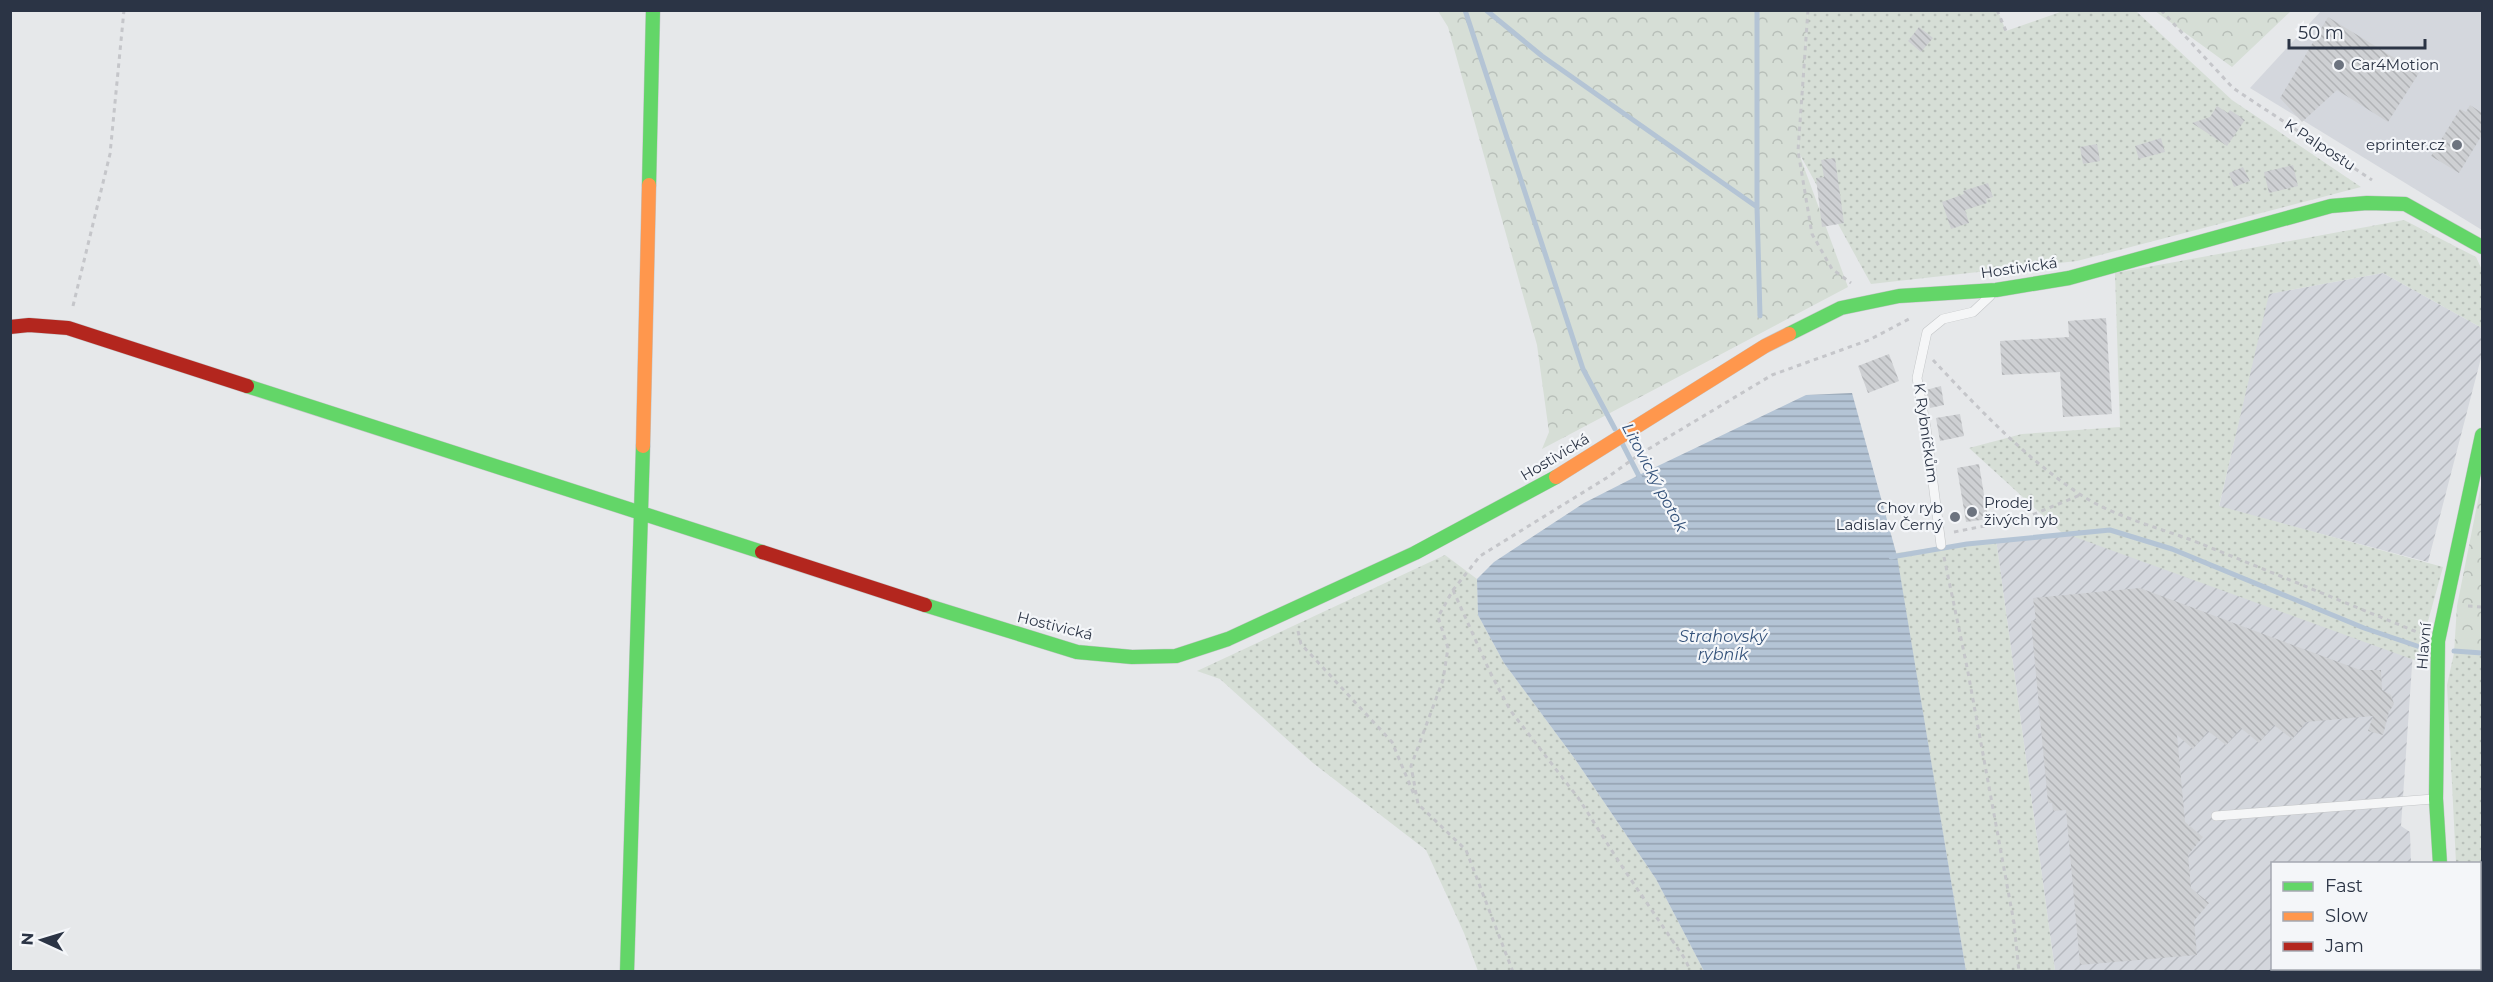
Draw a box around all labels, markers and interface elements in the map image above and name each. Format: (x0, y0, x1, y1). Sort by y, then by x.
scale bar (2289, 12, 2426, 50)
text: 50 m (2298, 22, 2344, 44)
place label: Car4Motion (2351, 55, 2439, 74)
marker: Car4Motion (2332, 58, 2346, 72)
street label: K Palpostu (2281, 115, 2359, 175)
place label: eprinter.cz (2366, 135, 2445, 154)
marker: eprinter.cz (2450, 138, 2464, 152)
street label: Hostivická (1979, 253, 2058, 282)
street label: K Rybníčkům (1910, 382, 1943, 484)
water label: Litovický potok (1618, 420, 1692, 536)
street label: Hostivická (1517, 429, 1593, 485)
place label: Prodej živých ryb (1984, 493, 2058, 529)
place label: Chov ryb Ladislav Černý (1836, 498, 1944, 534)
marker: Prodej živých ryb (1965, 505, 1979, 519)
marker: Chov ryb Ladislav Černý (1948, 510, 1962, 524)
street label: Hostivická (1015, 607, 1095, 644)
street label: Hlavní (2412, 621, 2435, 670)
water label: Strahovský rybník (1679, 627, 1768, 664)
legend (2271, 862, 2481, 970)
text: Fast (2325, 875, 2363, 897)
text: Slow (2325, 905, 2368, 927)
north arrow (12, 910, 72, 970)
text: N (18, 932, 37, 946)
text: Jam (2324, 935, 2364, 957)

